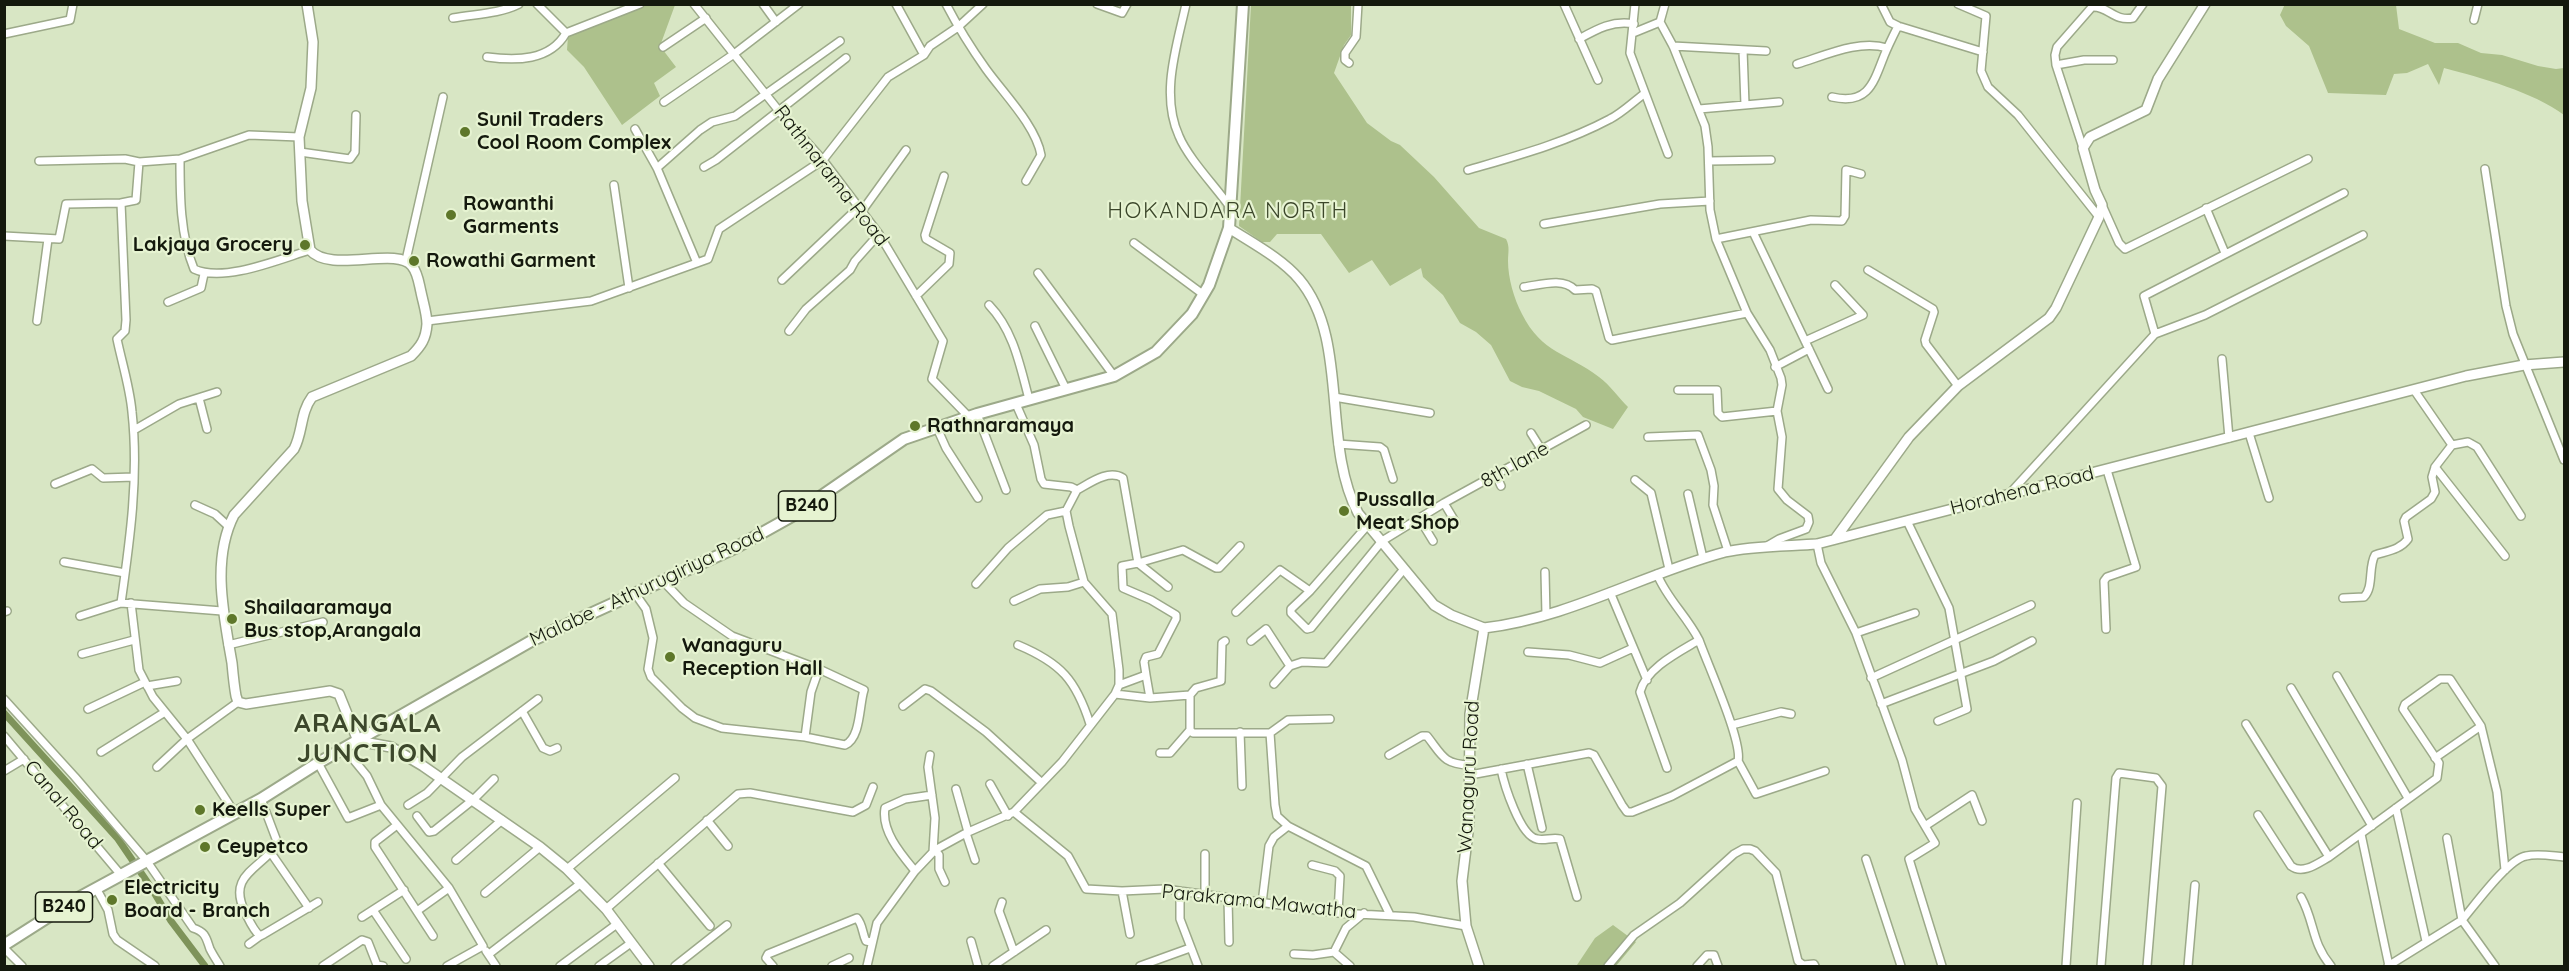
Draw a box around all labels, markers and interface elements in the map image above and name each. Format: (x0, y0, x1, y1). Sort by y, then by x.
street label: Rathnarama Road (768, 101, 894, 251)
place label: Sunil Traders Cool Room Complex (477, 108, 671, 155)
marker: Sunil Traders Cool Room Complex (458, 125, 472, 139)
place label: Rowanthi Garments (463, 192, 559, 239)
district label: HOKANDARA NORTH (1107, 198, 1349, 224)
marker: Rowanthi Garments (444, 208, 458, 222)
place label: Lakjaya Grocery (133, 233, 293, 257)
marker: Lakjaya Grocery (298, 238, 312, 252)
place label: Rowathi Garment (426, 249, 596, 273)
marker: Rowathi Garment (407, 254, 421, 268)
place label: Rathnaramaya (927, 414, 1074, 438)
marker: Rathnaramaya (908, 419, 922, 433)
street label: 8th lane (1477, 437, 1553, 493)
street label: Horahena Road (1948, 462, 2096, 520)
place label: Pussalla Meat Shop (1356, 488, 1459, 535)
road number: B240 (778, 491, 836, 521)
marker: Pussalla Meat Shop (1337, 504, 1351, 518)
street label: Malabe - Athurugiriya Road (526, 522, 768, 652)
place label: Shailaaramaya Bus stop,Arangala (244, 596, 421, 643)
marker: Shailaaramaya Bus stop,Arangala (225, 612, 239, 626)
place label: Wanaguru Reception Hall (682, 634, 823, 681)
marker: Wanaguru Reception Hall (663, 650, 677, 664)
street label: Wanaguru Road (1453, 700, 1485, 854)
district label: ARANGALA JUNCTION (294, 708, 442, 770)
street label: Canal Road (19, 756, 107, 854)
place label: Keells Super (212, 798, 331, 822)
marker: Keells Super (193, 803, 207, 817)
place label: Ceypetco (217, 835, 308, 859)
marker: Ceypetco (198, 840, 212, 854)
place label: Electricity Board - Branch (124, 876, 270, 923)
street label: Parakrama Mawatha (1160, 880, 1358, 924)
road number: B240 (36, 892, 92, 922)
marker: Electricity Board - Branch (105, 893, 119, 907)

